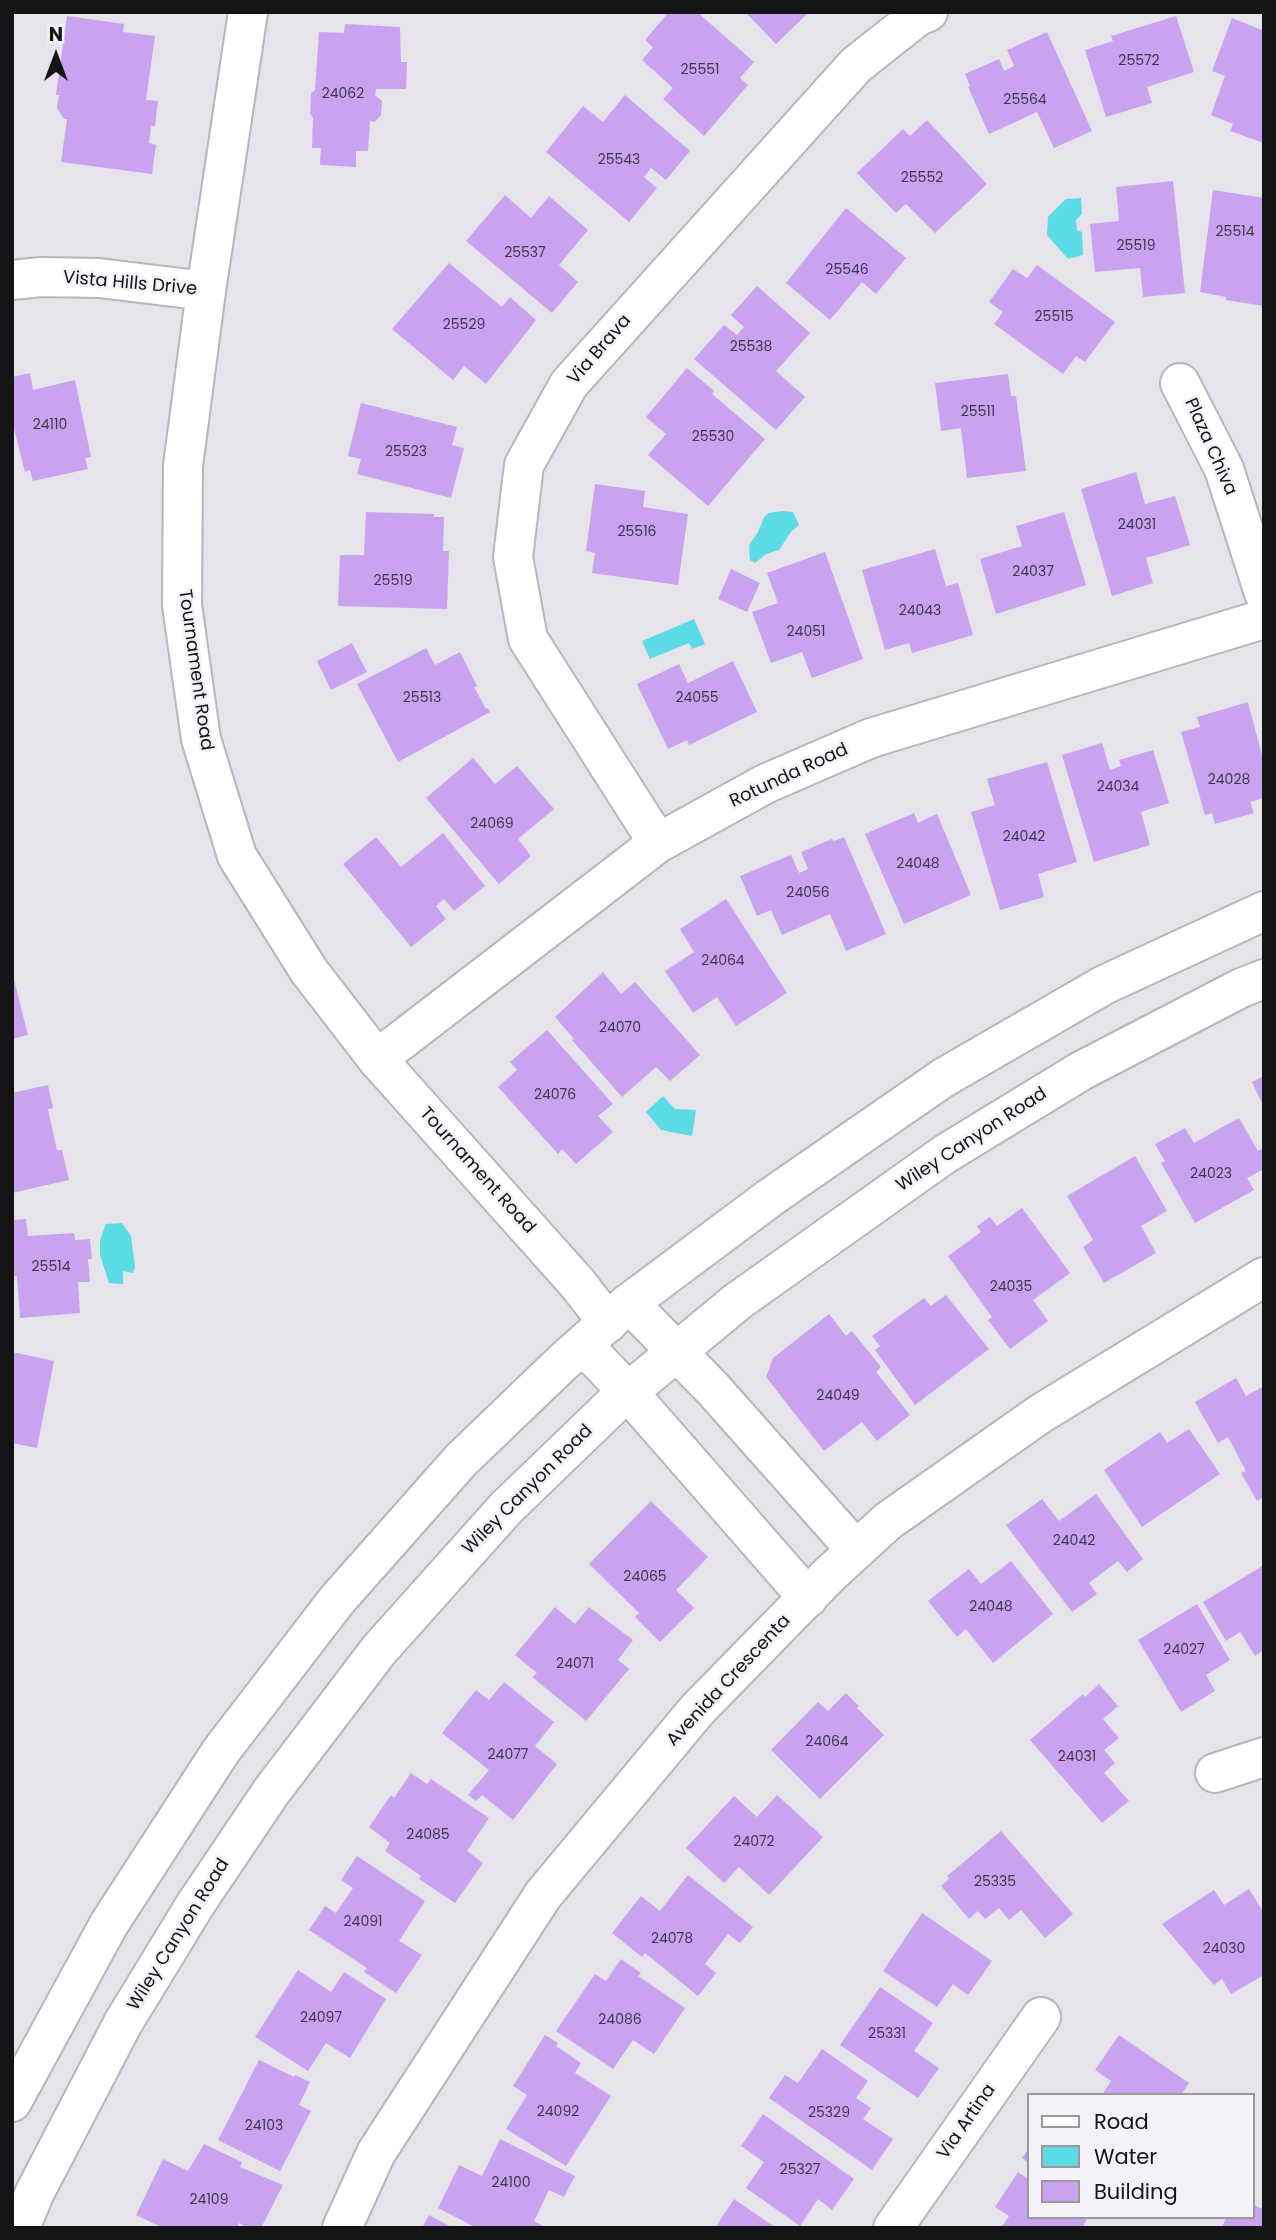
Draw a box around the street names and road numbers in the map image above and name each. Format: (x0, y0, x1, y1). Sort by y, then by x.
street label: Vista Hills Drive (62, 267, 198, 301)
street label: Via Brava (564, 311, 636, 389)
street label: Plaza Chiva (1179, 395, 1241, 499)
street label: Tournament Road (173, 588, 217, 752)
street label: Rotunda Road (726, 739, 852, 813)
street label: Wiley Canyon Road (893, 1083, 1051, 1197)
street label: Tournament Road (415, 1103, 539, 1239)
street label: Wiley Canyon Road (459, 1421, 597, 1559)
street label: Avenida Crescenta (662, 1611, 796, 1751)
street label: Wiley Canyon Road (124, 1855, 234, 2015)
street label: Via Artina (933, 2080, 1001, 2164)

